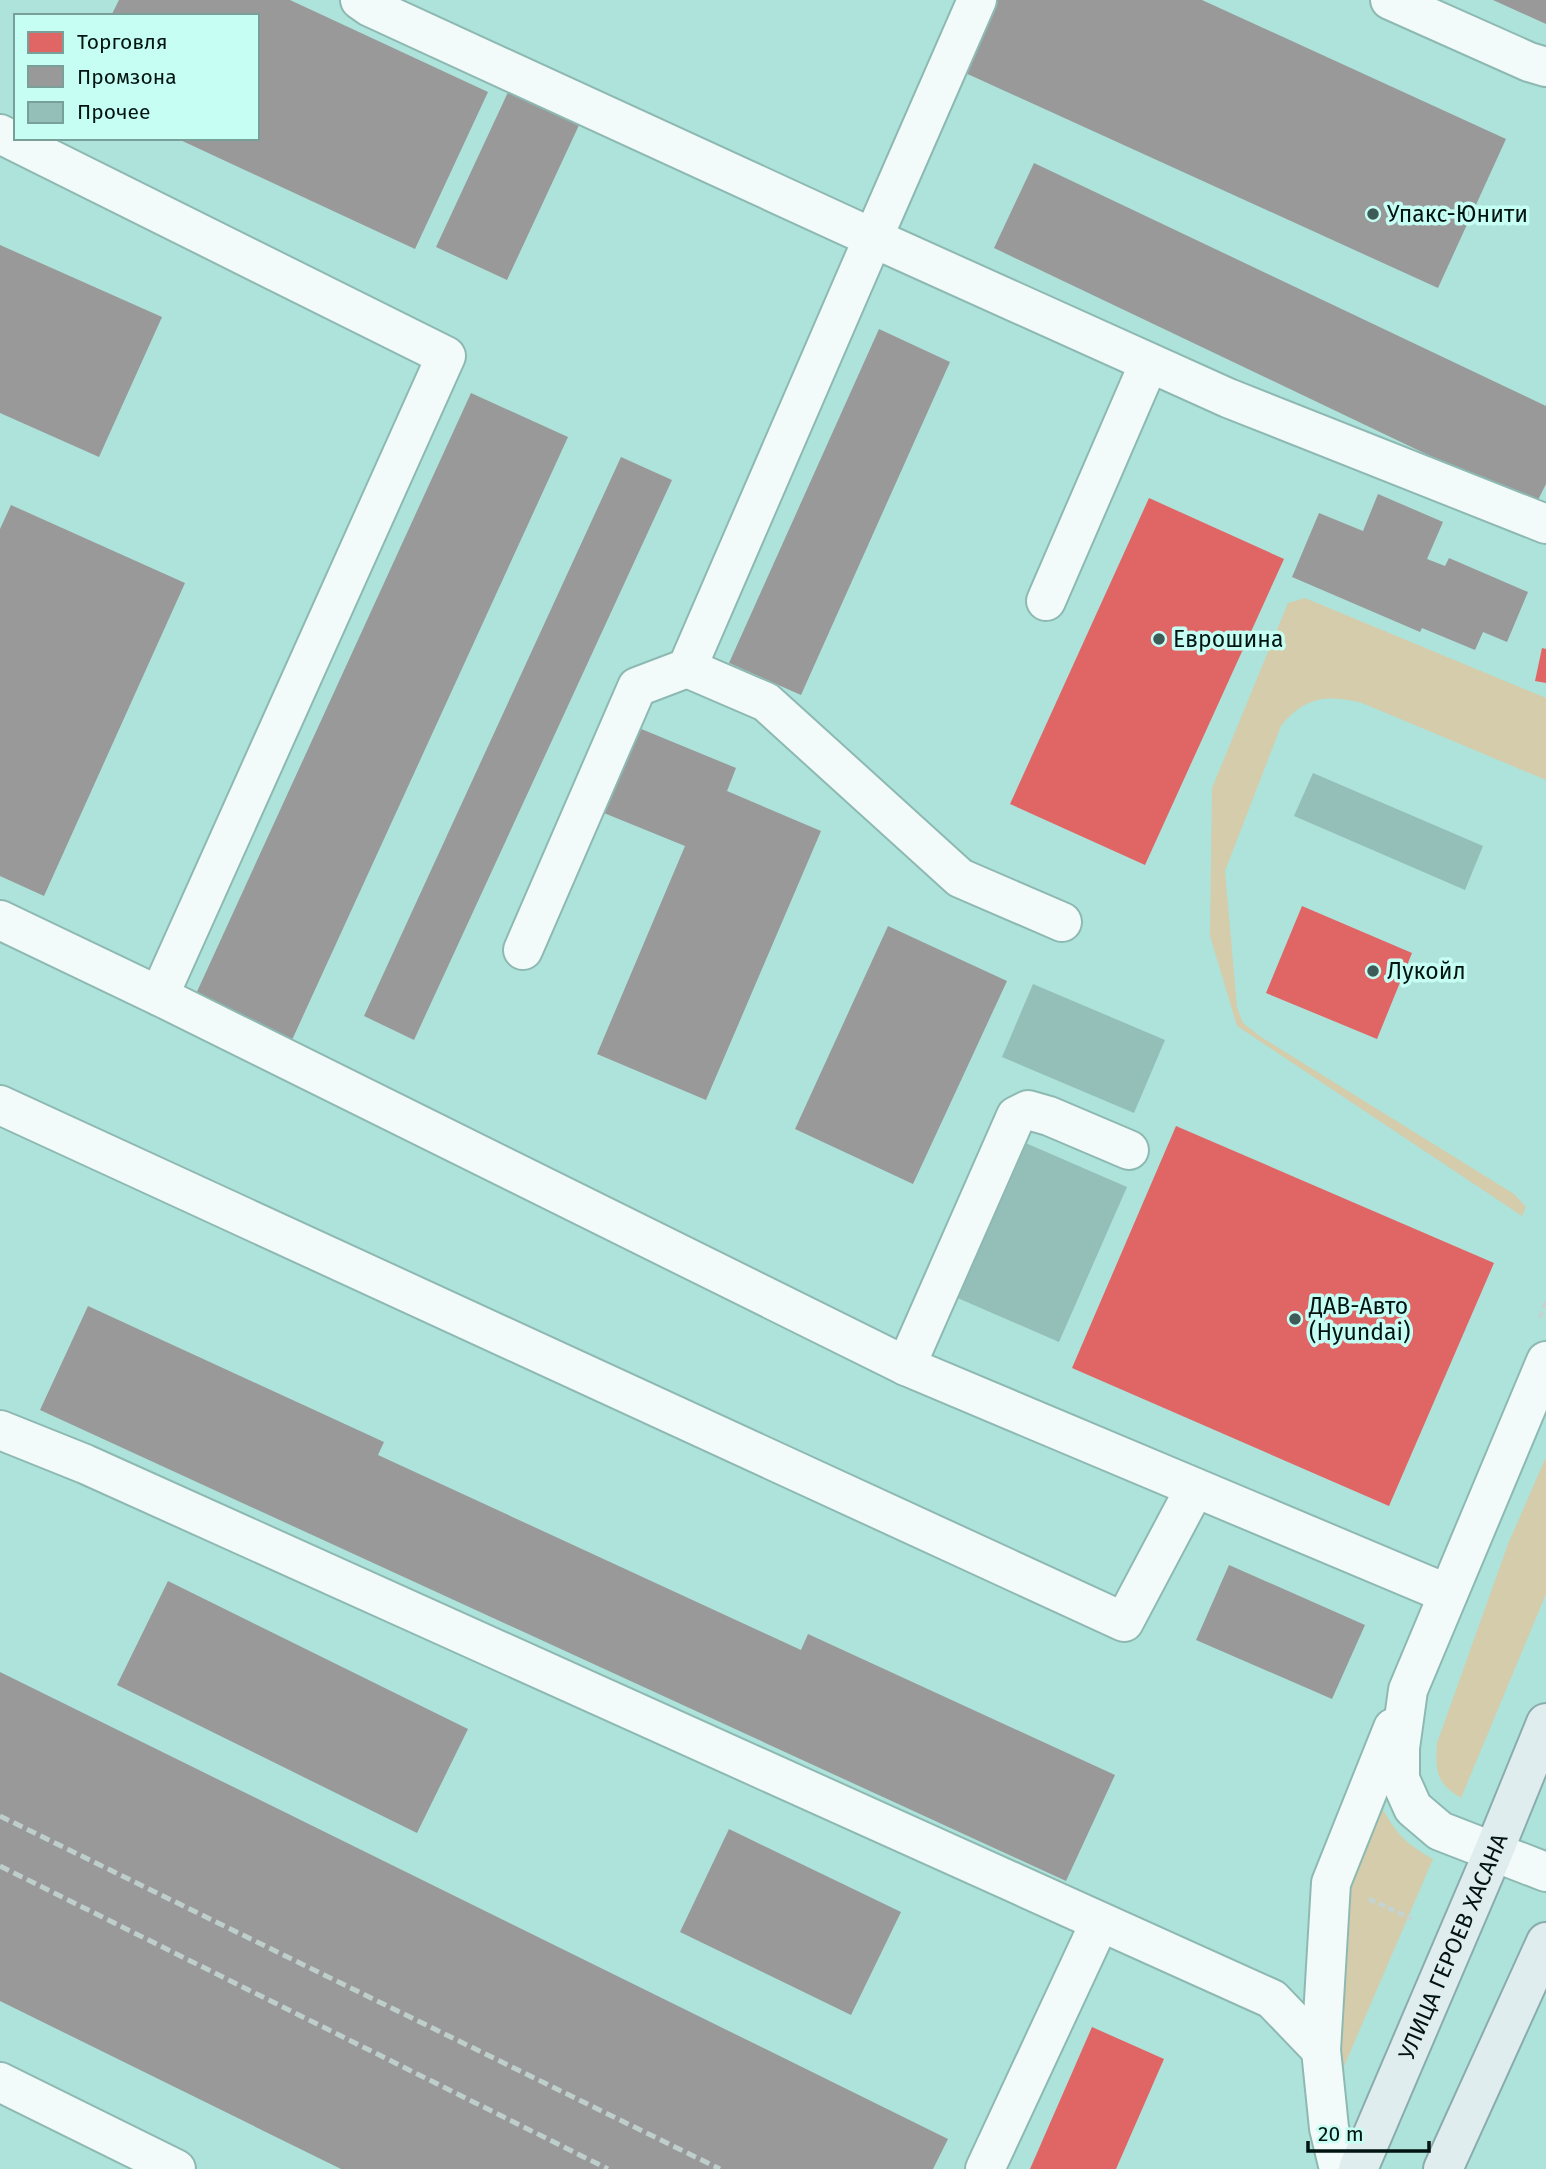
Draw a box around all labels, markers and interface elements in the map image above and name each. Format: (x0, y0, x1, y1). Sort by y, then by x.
legend (14, 14, 259, 140)
text: Торговля (77, 29, 168, 55)
text: Промзона (77, 64, 177, 90)
text: Прочее (77, 99, 150, 125)
place label: Упакс-Юнити (1387, 200, 1528, 228)
marker: Упакс-Юнити (1365, 206, 1381, 222)
place label: Еврошина (1173, 625, 1283, 653)
marker: Еврошина (1151, 631, 1167, 647)
place label: Лукойл (1387, 957, 1466, 985)
marker: Лукойл (1365, 963, 1381, 979)
place label: ДАВ-Авто (Hyundai) (1308, 1292, 1410, 1346)
marker: ДАВ-Авто (Hyundai) (1287, 1311, 1303, 1327)
street label: УЛИЦА ГЕРОЕВ ХАСАНА (1392, 1828, 1514, 2064)
scale bar (1308, 2110, 1429, 2154)
text: 20 m (1318, 2121, 1364, 2147)

